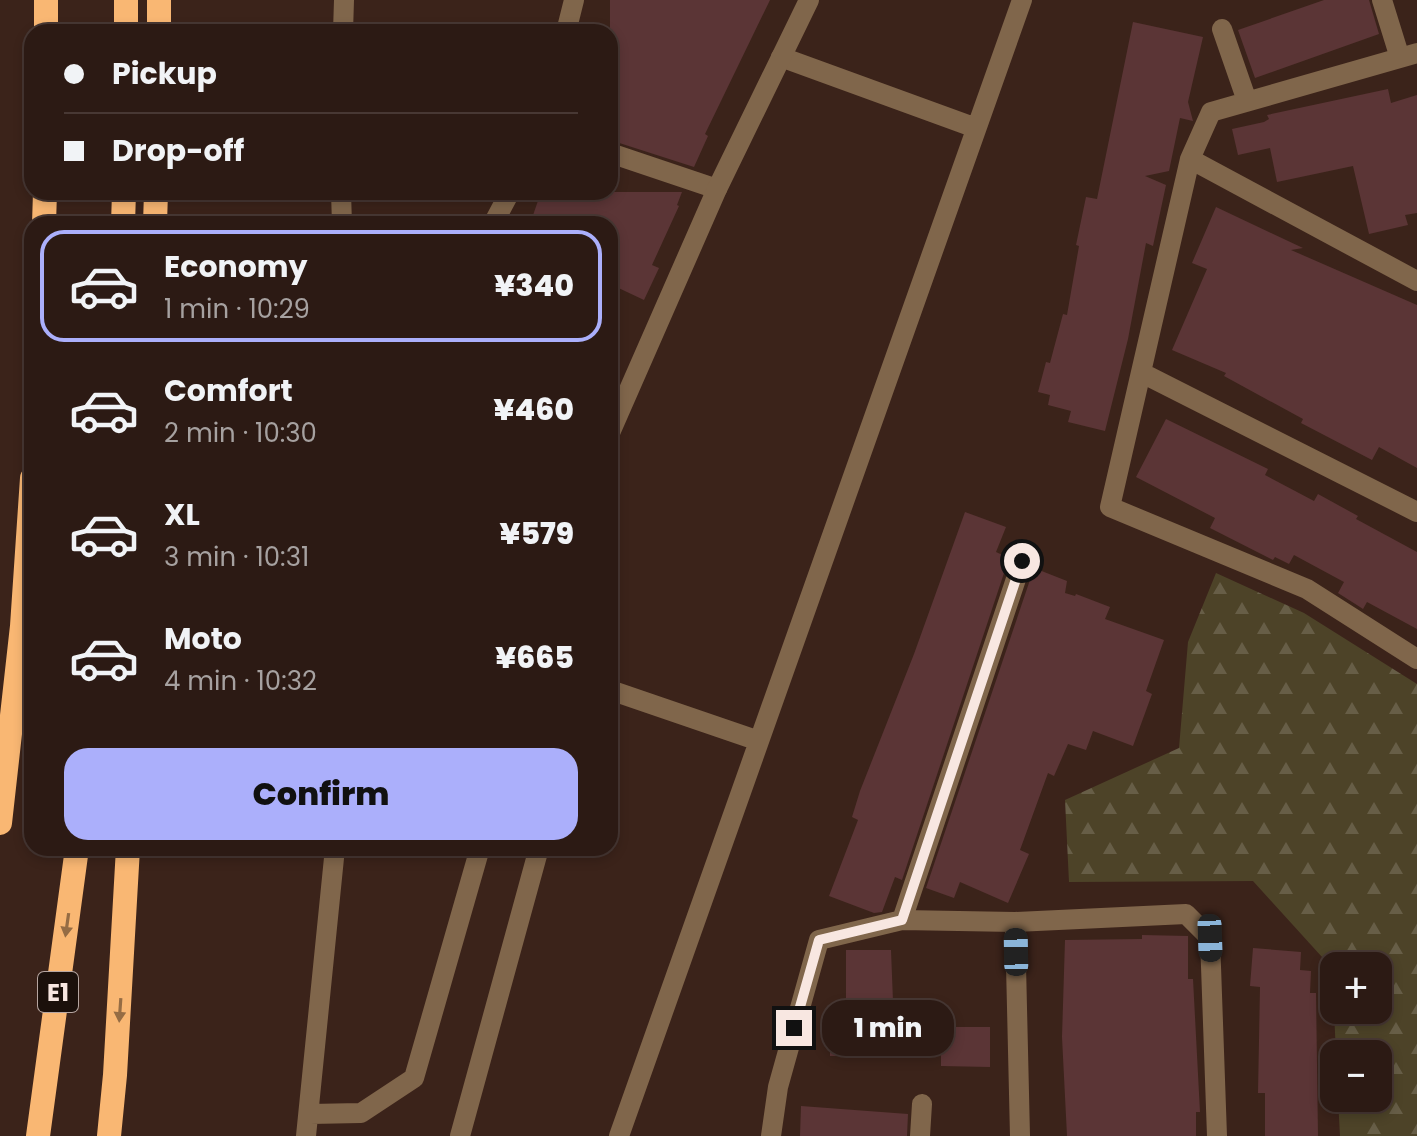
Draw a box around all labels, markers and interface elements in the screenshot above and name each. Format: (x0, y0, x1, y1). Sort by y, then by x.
text: Pickup (112, 52, 217, 95)
text: Drop-off (112, 129, 244, 172)
text: Economy (164, 245, 308, 288)
icon: car (68, 250, 140, 322)
text: ¥340 (494, 264, 574, 307)
text: 1 min · 10:29 (164, 291, 310, 327)
text: Comfort (164, 369, 293, 412)
icon: car (68, 374, 140, 446)
text: ¥460 (493, 388, 574, 431)
text: 2 min · 10:30 (164, 415, 317, 451)
text: XL (164, 493, 200, 536)
icon: car (68, 498, 140, 570)
text: ¥579 (499, 512, 574, 555)
text: 3 min · 10:31 (164, 539, 309, 575)
route start (1004, 543, 1040, 579)
text: Moto (164, 617, 242, 660)
icon: car (68, 622, 140, 694)
text: ¥665 (495, 636, 574, 679)
text: 4 min · 10:32 (164, 663, 317, 699)
button: Confirm (64, 748, 578, 840)
one-way arrow (60, 913, 73, 938)
car (1197, 914, 1223, 962)
car (1004, 928, 1028, 976)
map controls (1320, 952, 1392, 1112)
button: + (1320, 952, 1392, 1024)
road number: E1 (38, 972, 78, 1012)
one-way arrow (113, 998, 126, 1023)
callout: 1 min (822, 1000, 954, 1056)
route end (776, 1010, 812, 1046)
text: 1 min (854, 1010, 922, 1046)
button: − (1320, 1040, 1392, 1112)

